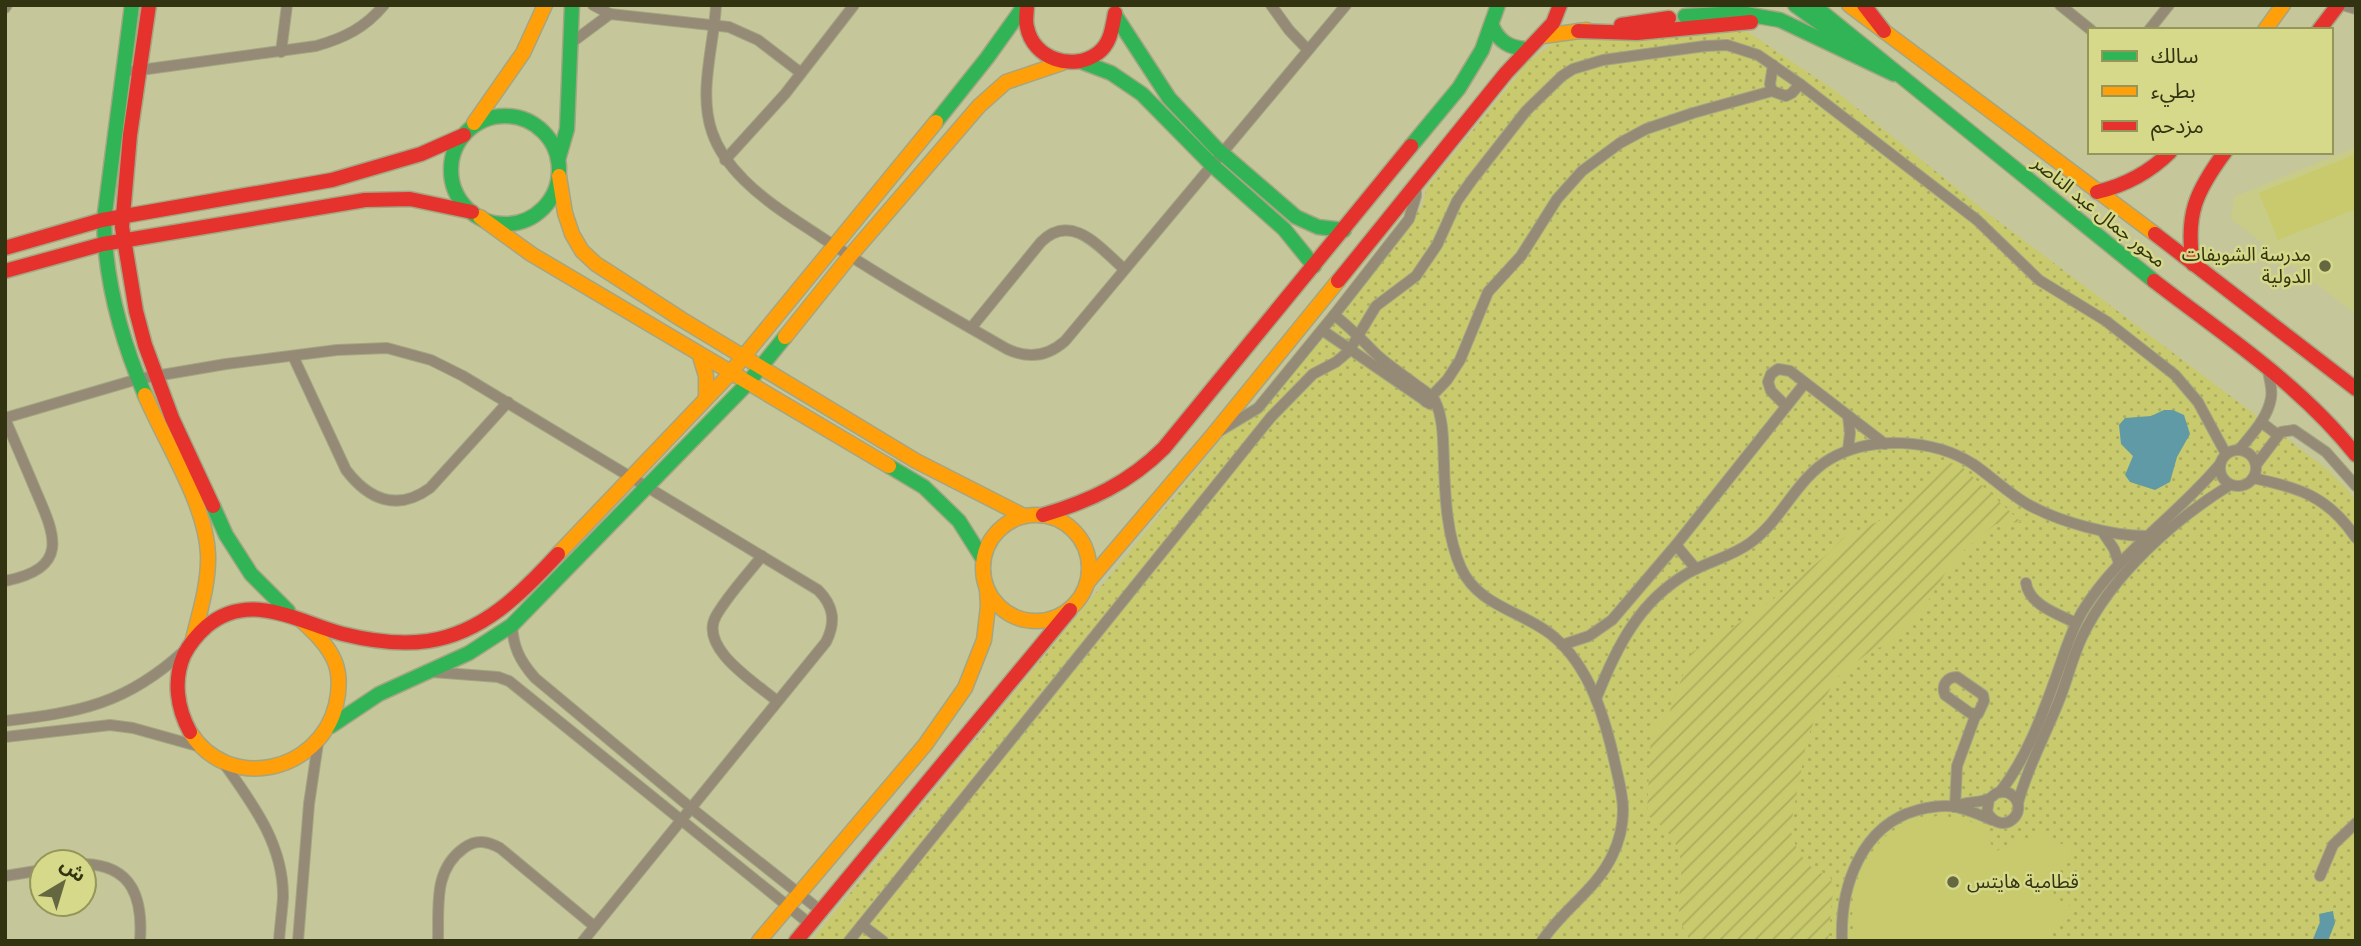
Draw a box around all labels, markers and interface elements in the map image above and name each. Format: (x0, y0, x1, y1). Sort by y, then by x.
legend (2088, 28, 2333, 154)
text: سالك (2151, 44, 2198, 68)
text: بطيء (2151, 79, 2196, 107)
text: مزدحم (2151, 114, 2204, 141)
street label: محور جمال عبد الناصر (2027, 151, 2170, 272)
place label: مدرسة الشويفات الدولية (2182, 244, 2311, 288)
marker: مدرسة الشويفات الدولية (2317, 258, 2333, 274)
north arrow (28, 848, 98, 918)
text: ش (56, 854, 90, 887)
place label: قطامية هايتس (1967, 871, 2079, 893)
marker: قطامية هايتس (1945, 874, 1961, 890)

